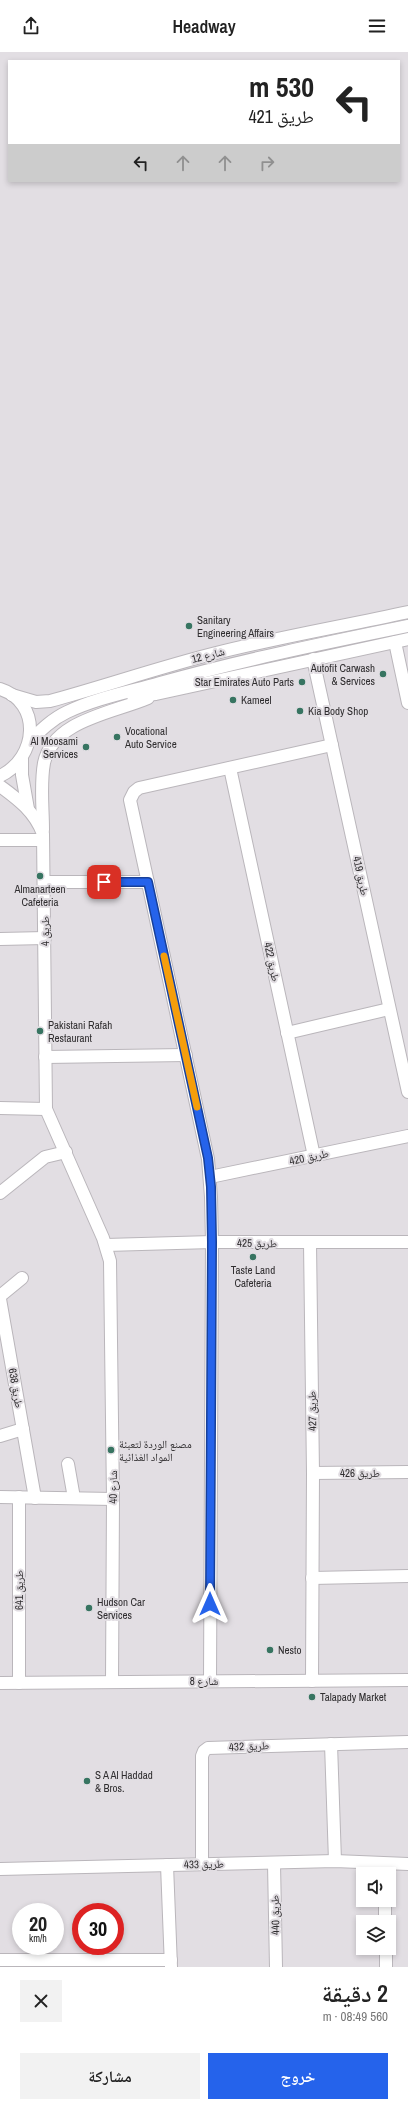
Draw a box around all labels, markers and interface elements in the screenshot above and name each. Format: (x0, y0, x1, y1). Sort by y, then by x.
text: Headway (172, 14, 236, 39)
icon: share (20, 15, 42, 37)
icon: menu (366, 15, 388, 37)
text: 530 m (249, 68, 314, 106)
icon: left (328, 76, 380, 128)
text: طريق 421 (248, 104, 314, 129)
icon: left (130, 152, 152, 174)
icon: ahead (172, 152, 194, 174)
icon: ahead (214, 152, 236, 174)
icon: right (256, 152, 278, 174)
place label: Sanitary Engineering Affairs (197, 613, 275, 640)
marker: Sanitary Engineering Affairs (184, 621, 194, 631)
street label: شارع 12 (190, 644, 226, 666)
place label: Autofit Carwash & Services (310, 661, 375, 688)
marker: Autofit Carwash & Services (378, 669, 388, 679)
place label: Star Emirates Auto Parts (195, 675, 294, 689)
marker: Star Emirates Auto Parts (297, 677, 307, 687)
place label: Kameel (241, 693, 272, 707)
marker: Kameel (228, 695, 238, 705)
place label: Kia Body Shop (308, 704, 368, 718)
marker: Kia Body Shop (295, 706, 305, 716)
place label: Vocational Auto Service (124, 724, 177, 751)
marker: Vocational Auto Service (112, 732, 122, 742)
place label: Al Moosami Services (29, 734, 78, 761)
marker: Al Moosami Services (81, 742, 91, 752)
street label: طريق 419 (350, 855, 372, 897)
pin (87, 865, 121, 899)
marker: Almanarteen Cafeteria (35, 871, 45, 881)
icon: arrive (93, 871, 115, 893)
place label: Almanarteen Cafeteria (13, 882, 66, 909)
street label: طريق 4 (38, 916, 52, 946)
street label: طريق 422 (261, 941, 283, 983)
place label: Pakistani Rafah Restaurant (48, 1018, 112, 1045)
marker: Pakistani Rafah Restaurant (35, 1026, 45, 1036)
street label: طريق 420 (288, 1146, 330, 1168)
street label: طريق 425 (237, 1236, 277, 1250)
marker: Taste Land Cafeteria (248, 1252, 258, 1262)
place label: Taste Land Cafeteria (231, 1263, 275, 1290)
street label: طريق 638 (6, 1367, 26, 1409)
street label: طريق 427 (305, 1391, 319, 1431)
place label: مصنع الوردة لتعبئة المواد الغذائية (119, 1437, 192, 1464)
marker: مصنع الوردة لتعبئة المواد الغذائية (106, 1445, 116, 1455)
street label: طريق 426 (340, 1466, 380, 1480)
street label: شارع 40 (106, 1470, 120, 1504)
street label: طريق 641 (12, 1570, 26, 1610)
position arrow (189, 1583, 231, 1625)
place label: Hudson Car Services (97, 1595, 145, 1622)
marker: Hudson Car Services (84, 1603, 94, 1613)
place label: Nesto (278, 1643, 302, 1657)
marker: Nesto (265, 1645, 275, 1655)
street label: شارع 8 (190, 1674, 218, 1688)
place label: Talapady Market (320, 1690, 387, 1704)
marker: Talapady Market (307, 1692, 317, 1702)
street label: طريق 432 (229, 1738, 269, 1754)
place label: S A Al Haddad & Bros. (95, 1768, 153, 1795)
marker: S A Al Haddad & Bros. (82, 1776, 92, 1786)
street label: طريق 433 (184, 1857, 224, 1871)
map controls (356, 1867, 396, 1955)
button: sound (356, 1867, 396, 1907)
street label: طريق 440 (268, 1895, 282, 1935)
speed limit sign: 30 (72, 1903, 124, 1955)
text: 20 (29, 1910, 47, 1937)
button: layers (356, 1915, 396, 1955)
text: km/h (29, 1932, 47, 1945)
text: 2 دقيقة (322, 1977, 388, 2009)
button: close (20, 1980, 62, 2022)
text: 560 m · 08:49 (323, 2008, 388, 2025)
button: مشاركة (20, 2053, 200, 2099)
button: خروج (208, 2053, 388, 2099)

